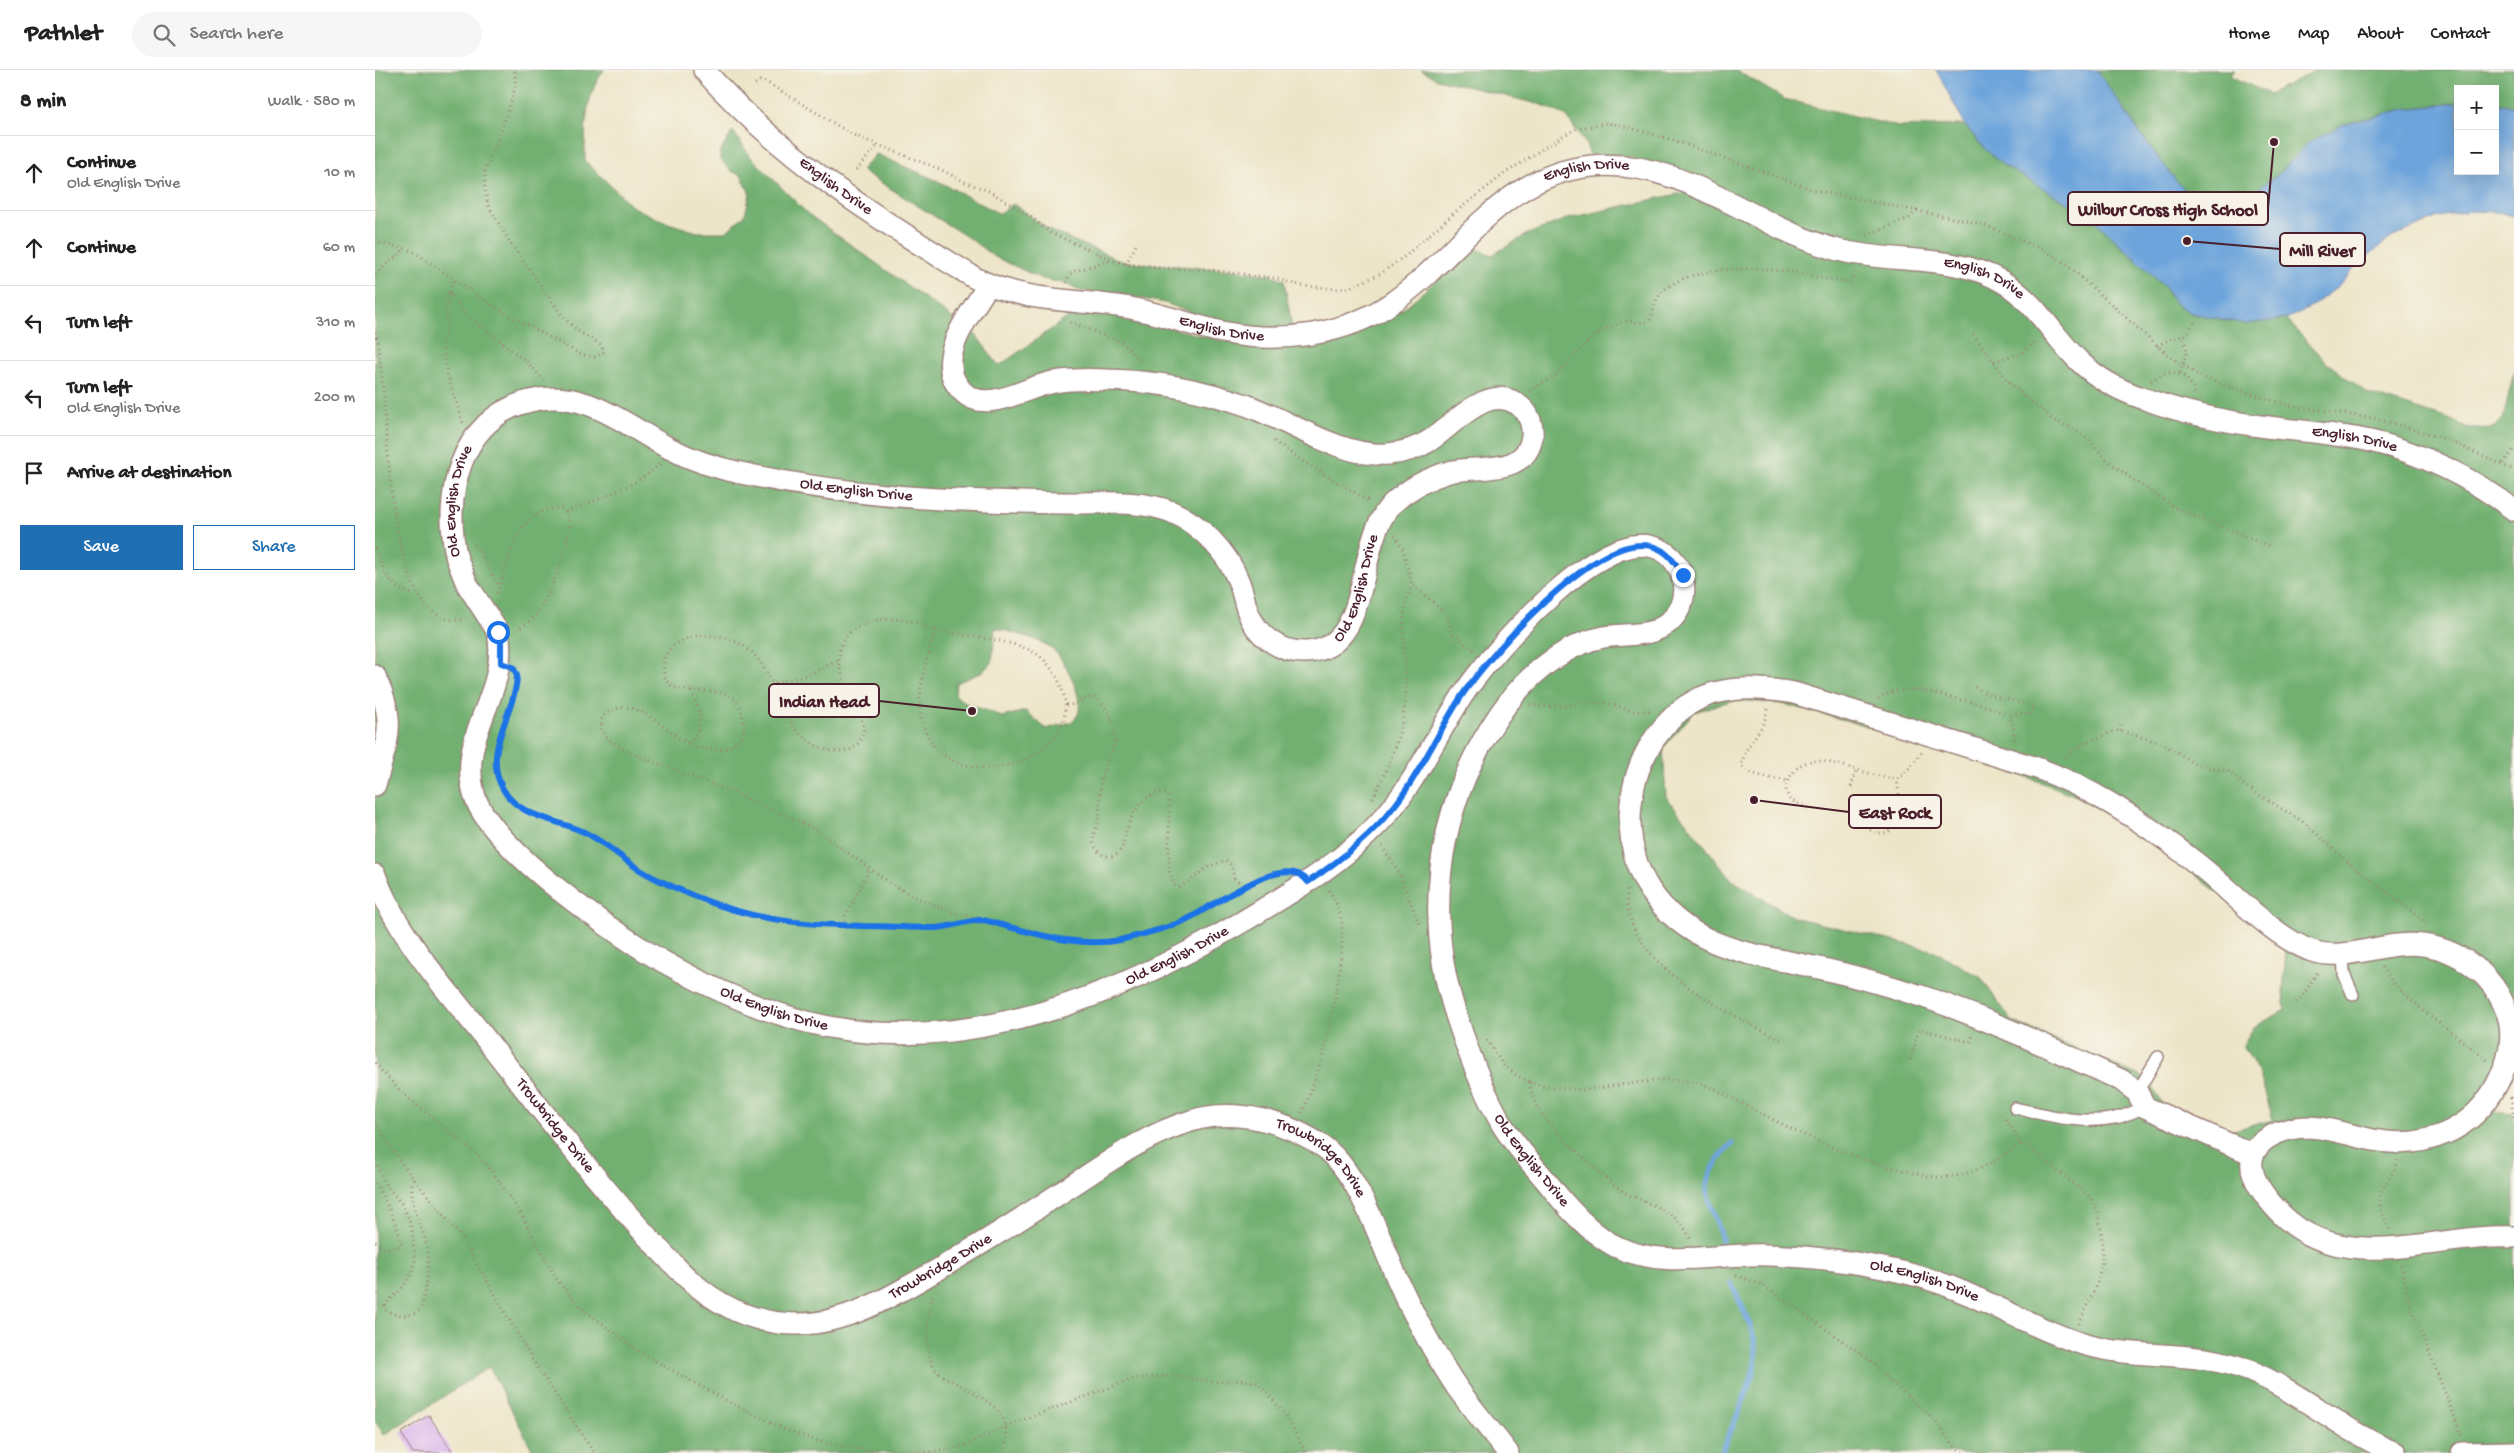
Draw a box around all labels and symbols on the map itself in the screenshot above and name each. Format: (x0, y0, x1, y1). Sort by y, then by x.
street label: English Drive (794, 153, 876, 220)
street label: English Drive (1541, 156, 1631, 187)
callout: Wilbur Cross High School (2068, 192, 2268, 225)
text: Wilbur Cross High School (2077, 201, 2258, 222)
callout: Mill River (2280, 233, 2365, 266)
text: Mill River (2289, 242, 2357, 263)
street label: English Drive (1942, 253, 2029, 304)
street label: English Drive (1176, 311, 1265, 347)
street label: English Drive (2311, 423, 2400, 458)
street label: Old English Drive (442, 442, 478, 559)
street label: Old English Drive (798, 475, 914, 507)
street label: Old English Drive (1330, 531, 1384, 647)
route end (1672, 564, 1695, 587)
route start (487, 621, 510, 644)
callout: Indian Head (769, 684, 879, 717)
text: Indian Head (779, 693, 872, 714)
callout: East Rock (1849, 795, 1941, 828)
text: East Rock (1859, 804, 1933, 825)
street label: Old English Drive (1123, 922, 1233, 990)
street label: Old English Drive (717, 982, 830, 1036)
street label: Trowbridge Drive (511, 1074, 599, 1178)
street label: Old English Drive (1489, 1111, 1574, 1212)
street label: Trowbridge Drive (1272, 1114, 1370, 1202)
street label: Trowbridge Drive (885, 1229, 996, 1305)
street label: Old English Drive (1868, 1256, 1983, 1307)

